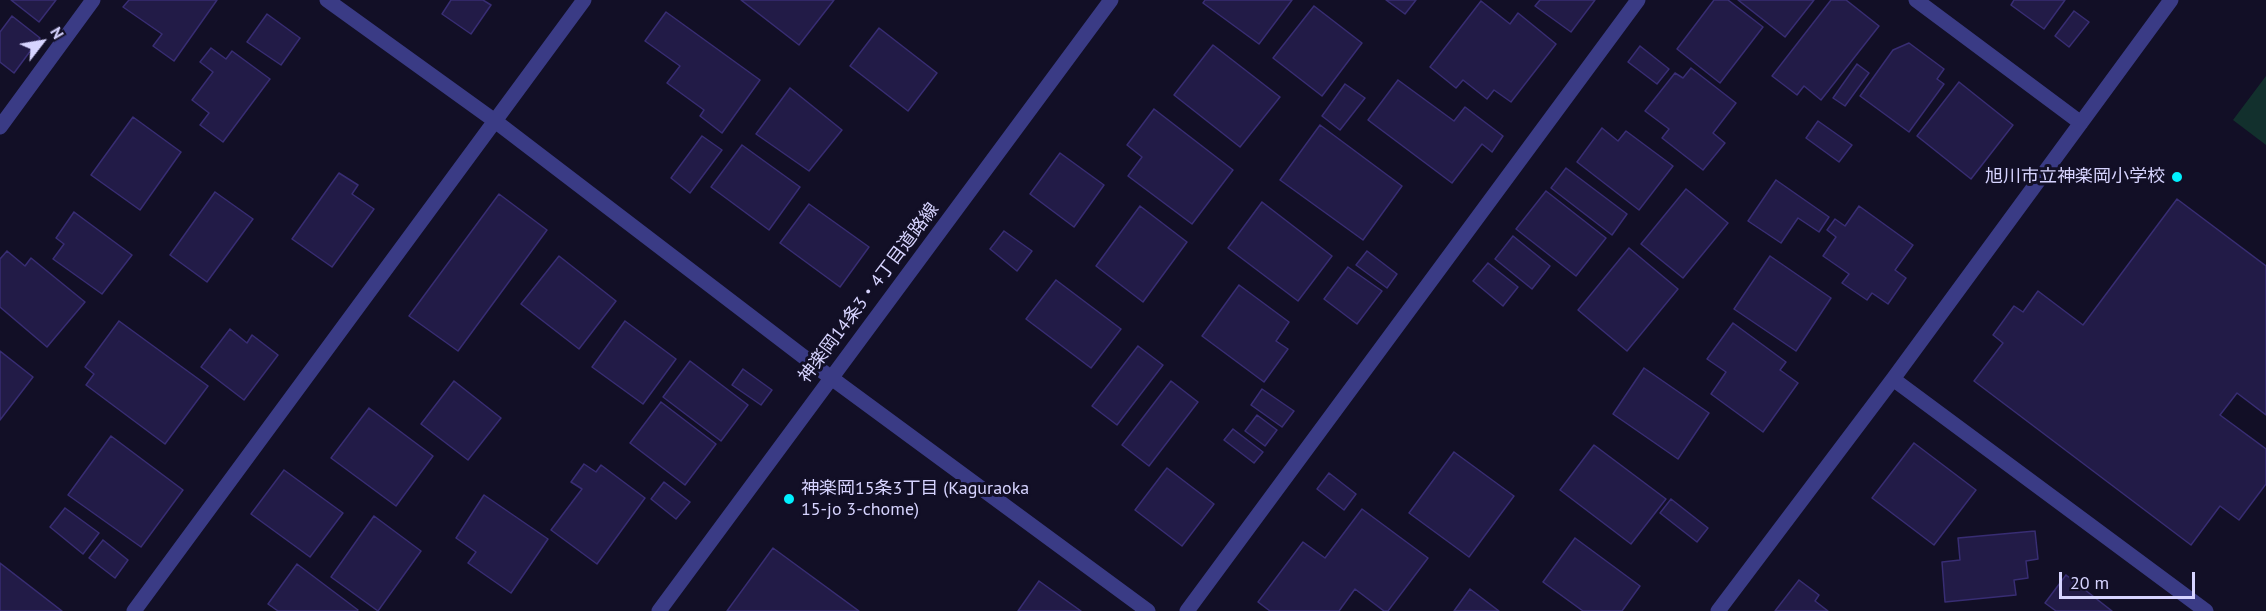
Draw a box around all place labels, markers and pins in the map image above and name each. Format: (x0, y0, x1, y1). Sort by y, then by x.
place label: 旭川市立神楽岡小学校 (1985, 166, 2165, 188)
marker: 旭川市立神楽岡小学校 (2170, 170, 2184, 184)
place label: 神楽岡15条3丁目 (Kaguraoka 15-jo 3-chome) (801, 478, 1029, 520)
marker: 神楽岡15条3丁目 (Kaguraoka 15-jo 3-chome) (782, 492, 796, 506)

